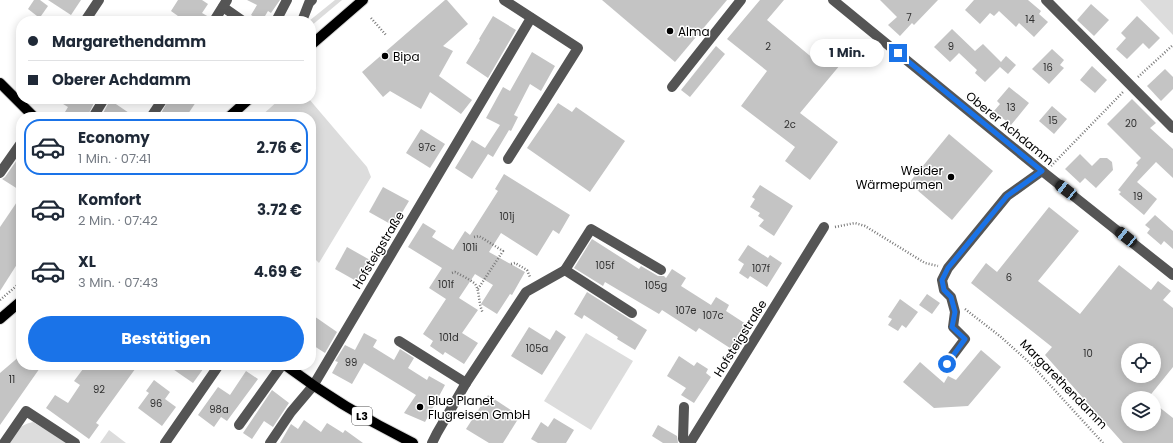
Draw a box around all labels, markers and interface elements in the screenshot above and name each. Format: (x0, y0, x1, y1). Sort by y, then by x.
house number: 7 (906, 10, 912, 25)
house number: 14 (1025, 12, 1035, 27)
place label: Alma (678, 23, 710, 40)
marker: Alma (665, 26, 675, 36)
text: Margarethendamm (52, 31, 206, 52)
house number: 2 (765, 39, 771, 54)
callout: 1 Min. (810, 39, 884, 67)
house number: 9 (948, 39, 954, 54)
text: 1 Min. (829, 43, 865, 62)
route end (889, 44, 907, 62)
place label: Bipa (393, 48, 420, 65)
marker: Bipa (380, 51, 390, 61)
house number: 16 (1043, 60, 1053, 75)
text: Oberer Achdamm (52, 69, 191, 90)
street label: Oberer Achdamm (962, 87, 1058, 169)
house number: 13 (1006, 100, 1016, 115)
house number: 15 (1048, 113, 1058, 128)
house number: 20 (1125, 116, 1137, 131)
house number: 2c (784, 117, 796, 132)
text: Economy (78, 127, 150, 148)
icon: car (30, 129, 66, 165)
text: 2.76 € (257, 137, 302, 158)
house number: 97c (418, 140, 436, 155)
text: 1 Min. · 07:41 (78, 149, 151, 168)
place label: Weider Wärmepumen (856, 162, 944, 193)
marker: Weider Wärmepumen (946, 172, 956, 182)
car (1053, 178, 1079, 202)
text: Komfort (78, 189, 141, 210)
house number: 19 (1133, 189, 1143, 204)
icon: car (30, 191, 66, 227)
text: 3.72 € (257, 199, 302, 220)
street label: Hofsteigstraße (348, 208, 408, 292)
house number: 101j (499, 209, 515, 224)
text: 2 Min. · 07:42 (78, 211, 158, 230)
car (1113, 225, 1139, 249)
house number: 101i (462, 240, 478, 255)
text: XL (78, 251, 96, 272)
icon: car (30, 253, 66, 289)
house number: 105f (595, 258, 615, 273)
text: 4.69 € (254, 261, 302, 282)
house number: 107f (752, 261, 770, 276)
house number: 6 (1006, 270, 1012, 285)
text: 3 Min. · 07:43 (78, 273, 158, 292)
house number: 101f (438, 277, 454, 292)
house number: 105g (645, 278, 667, 293)
street label: Hofsteigstraße (709, 296, 771, 380)
house number: 107e (675, 303, 697, 318)
house number: 107c (702, 308, 724, 323)
button: Bestätigen (28, 316, 304, 362)
house number: 101d (439, 330, 459, 345)
street label: Margarethendamm (1016, 335, 1112, 433)
house number: 105a (526, 341, 548, 356)
map controls (1121, 343, 1161, 431)
button: locate (1121, 343, 1161, 383)
house number: 10 (1083, 346, 1093, 361)
house number: 99 (345, 355, 357, 370)
route start (938, 355, 956, 373)
house number: 11 (9, 372, 15, 387)
house number: 92 (93, 382, 105, 397)
button: layers (1121, 391, 1161, 431)
place label: Blue Planet Flugreisen GmbH (428, 392, 530, 423)
house number: 96 (150, 396, 162, 411)
house number: 98a (209, 402, 229, 417)
marker: Blue Planet Flugreisen GmbH (415, 402, 425, 412)
road number: L3 (352, 407, 372, 425)

